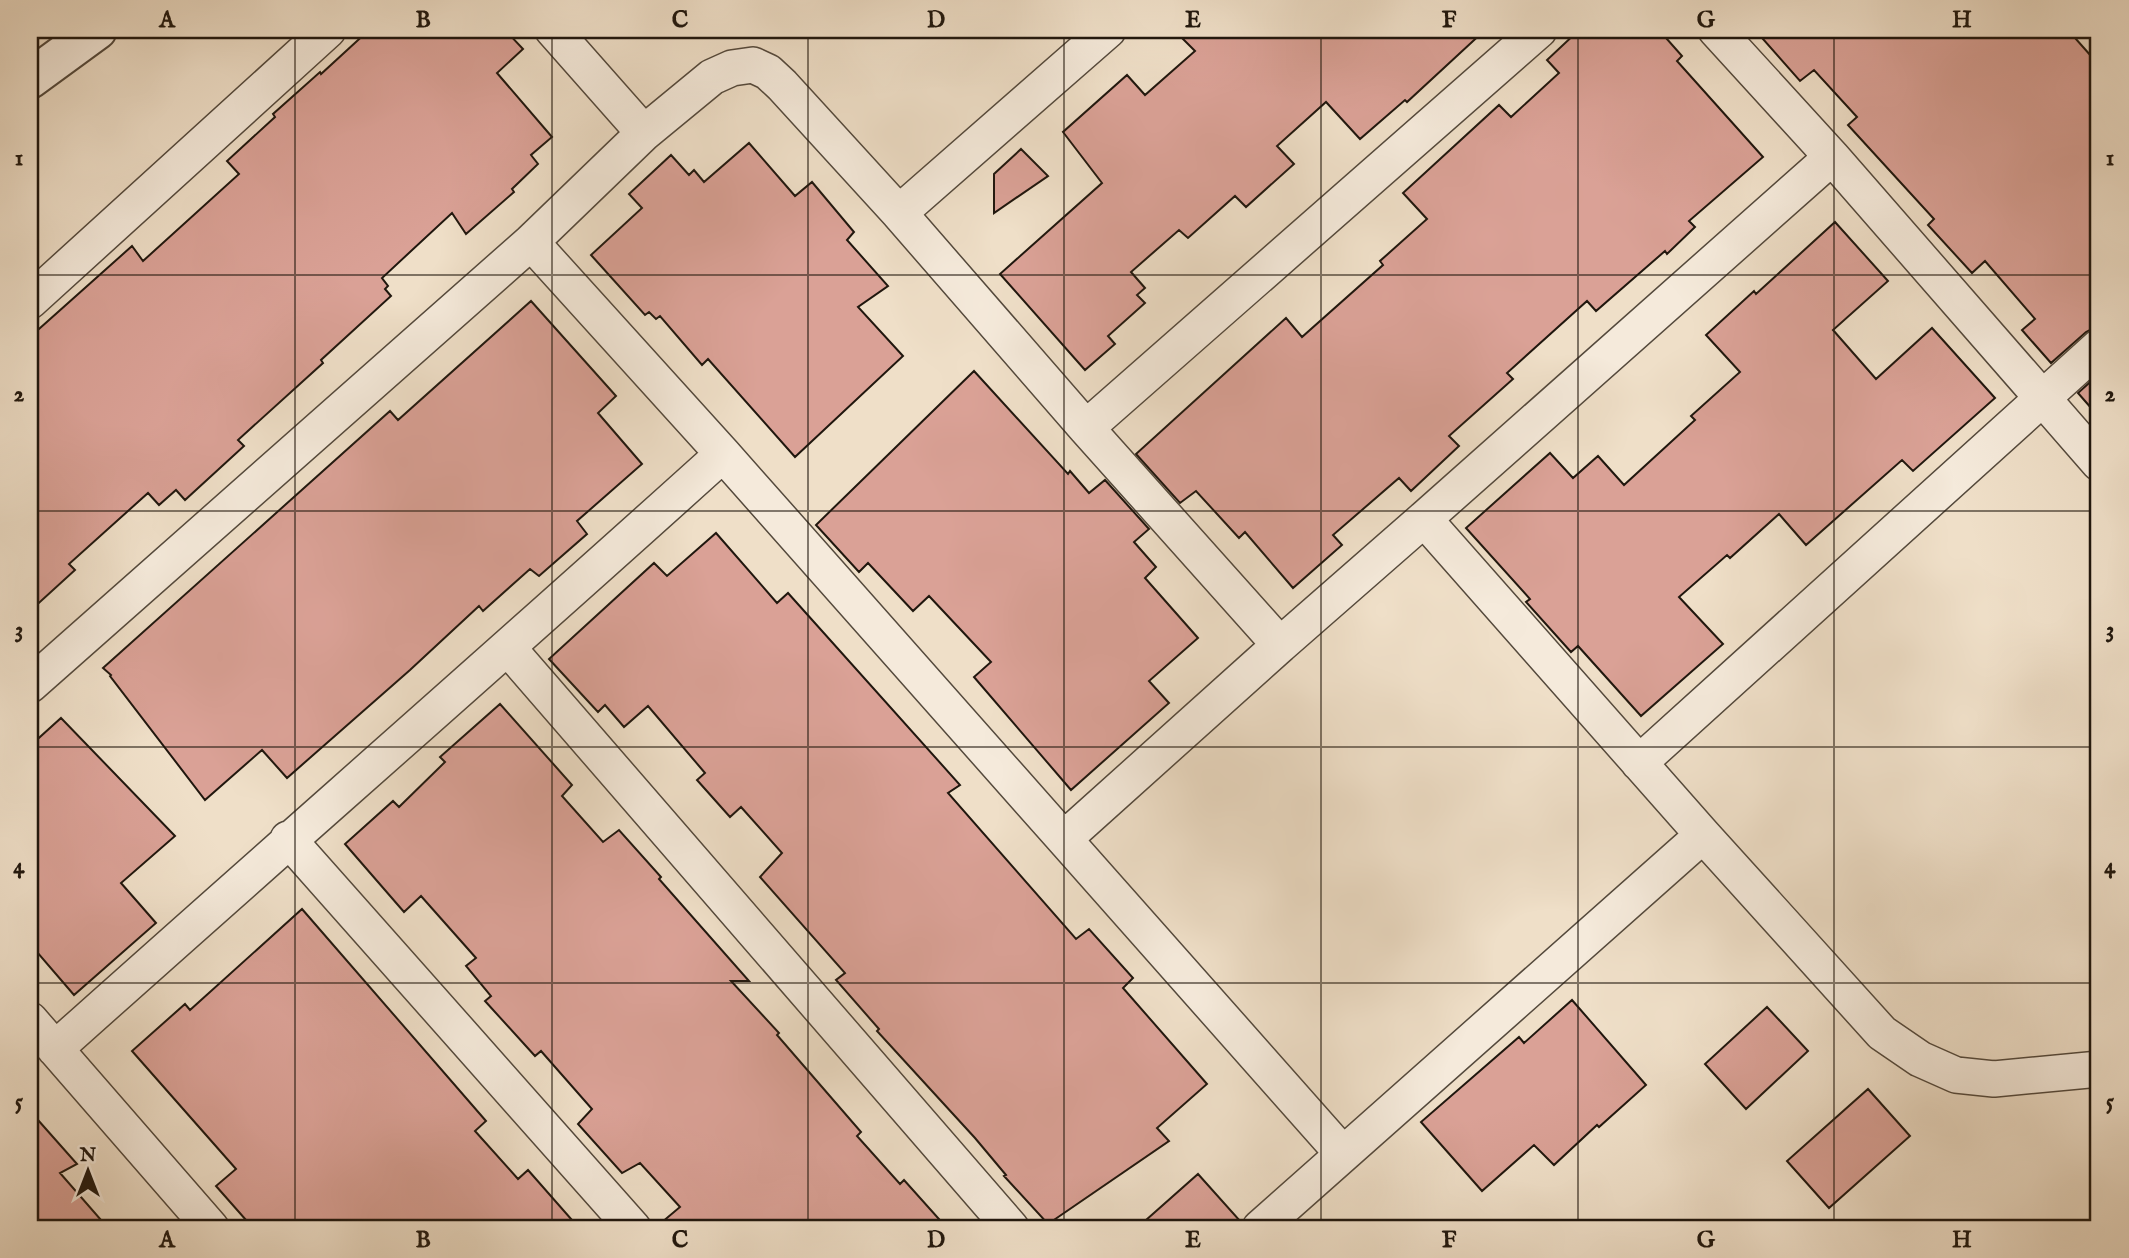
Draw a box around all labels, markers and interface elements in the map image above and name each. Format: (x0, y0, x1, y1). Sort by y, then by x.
text: A (158, 6, 176, 35)
text: B (415, 6, 431, 35)
text: C (672, 6, 689, 35)
text: D (927, 6, 945, 35)
text: E (1185, 6, 1201, 35)
text: F (1442, 6, 1457, 35)
text: G (1697, 6, 1716, 35)
text: H (1952, 6, 1972, 35)
text: 1 (15, 144, 23, 173)
text: 1 (2106, 144, 2114, 173)
text: 2 (14, 380, 25, 409)
text: 2 (2105, 380, 2116, 409)
text: 3 (15, 616, 23, 645)
text: 3 (2106, 616, 2114, 645)
text: 4 (13, 852, 25, 881)
text: 4 (2104, 852, 2116, 881)
text: 5 (15, 1088, 24, 1117)
text: 5 (2106, 1088, 2115, 1117)
north arrow (52, 1136, 122, 1206)
text: N (79, 1144, 97, 1168)
text: A (158, 1226, 176, 1255)
text: B (415, 1226, 431, 1255)
text: C (672, 1226, 689, 1255)
text: D (927, 1226, 945, 1255)
text: E (1185, 1226, 1201, 1255)
text: F (1442, 1226, 1457, 1255)
text: G (1697, 1226, 1716, 1255)
text: H (1952, 1226, 1972, 1255)

